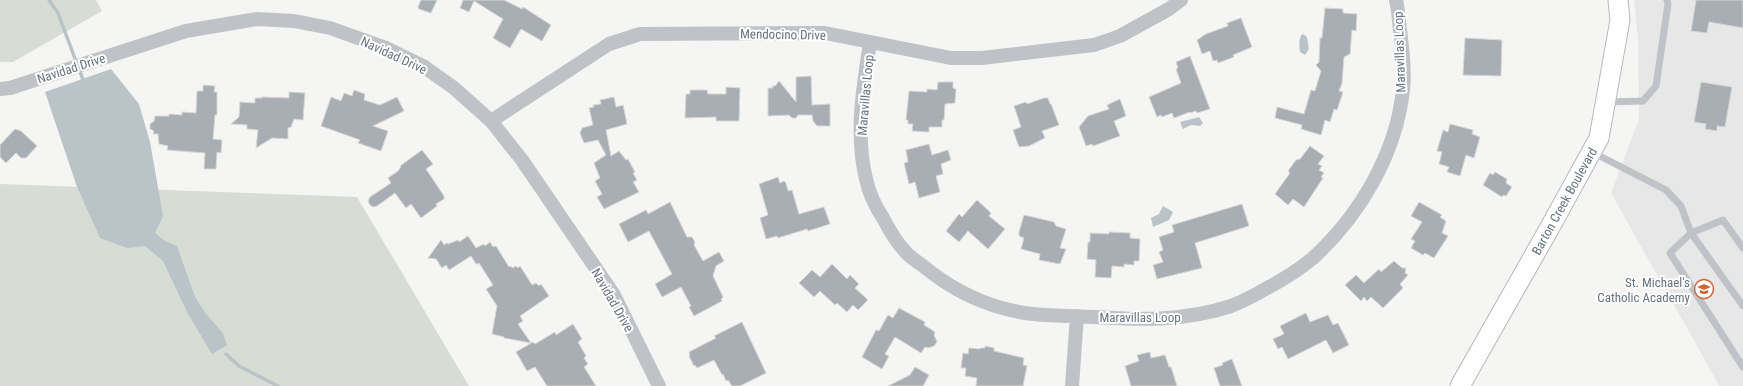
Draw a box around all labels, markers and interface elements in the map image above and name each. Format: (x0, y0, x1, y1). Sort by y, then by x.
street label: Maravillas Loop (1391, 11, 1408, 93)
street label: Mendocino Drive (740, 26, 826, 43)
street label: Navidad Drive (359, 34, 429, 77)
street label: Navidad Drive (35, 50, 107, 87)
street label: Maravillas Loop (854, 54, 877, 136)
street label: Barton Creek Boulevard (1529, 145, 1600, 257)
street label: Navidad Drive (588, 266, 637, 335)
place label: St. Michael's Catholic Academy (1597, 275, 1691, 305)
school or university icon: St. Michael's Catholic Academy (1693, 278, 1715, 300)
street label: Maravillas Loop (1099, 310, 1181, 325)

